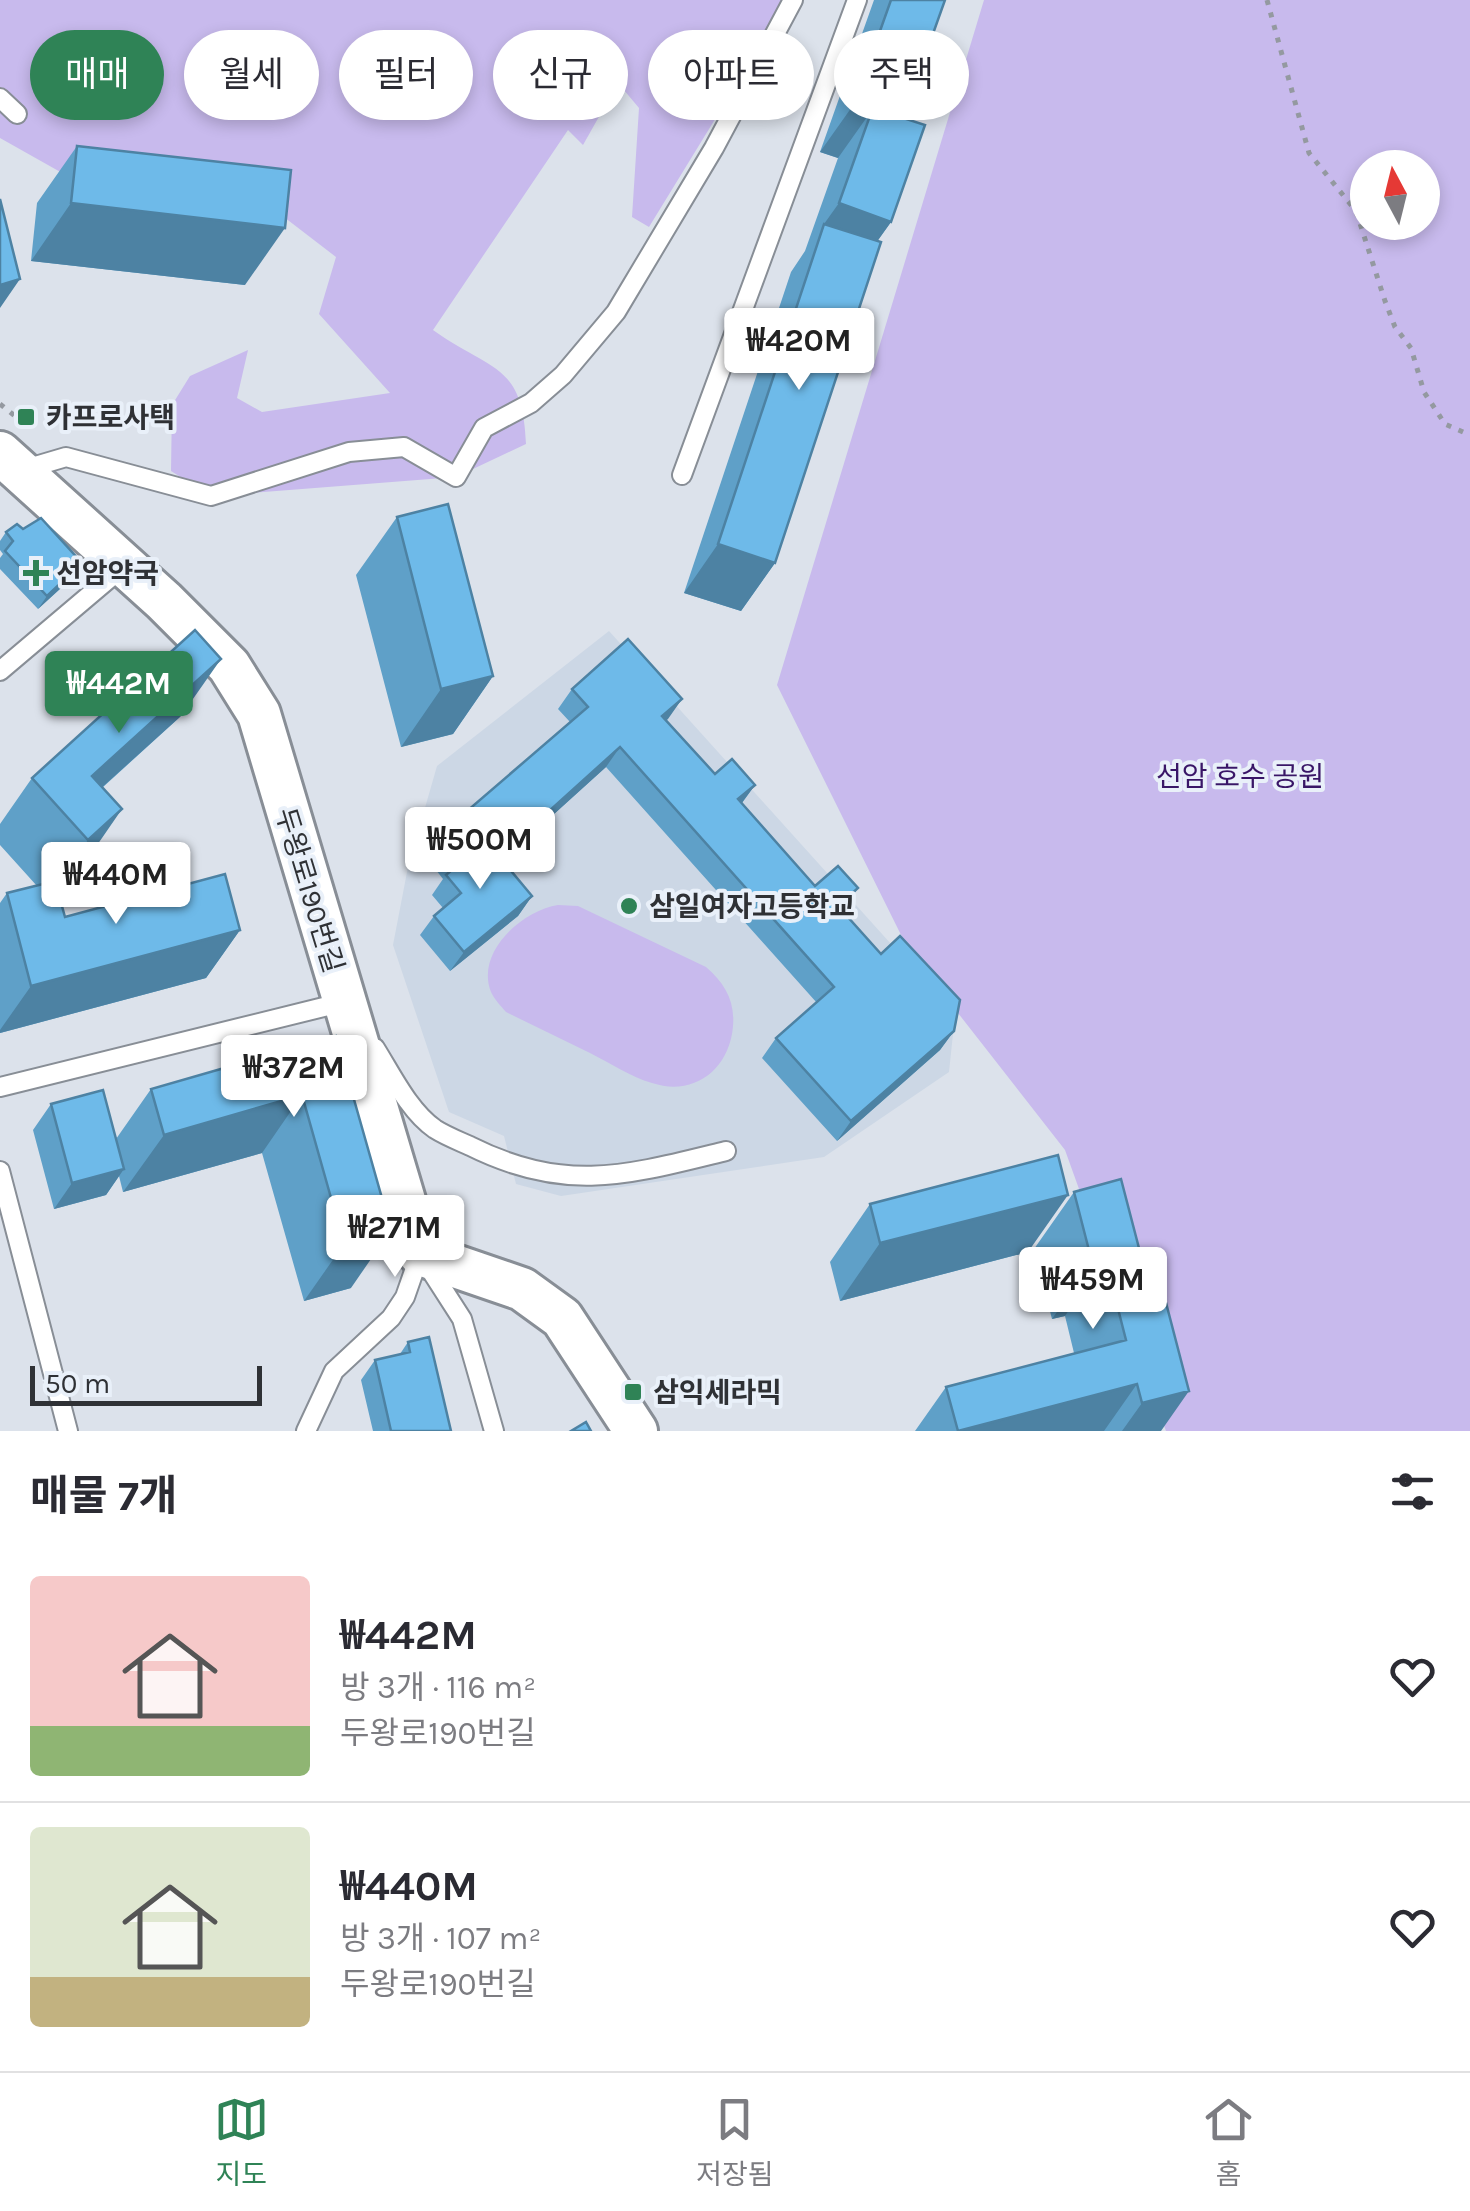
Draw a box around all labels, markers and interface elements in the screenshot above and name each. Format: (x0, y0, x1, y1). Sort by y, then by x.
chip: 매매 (30, 30, 164, 120)
chip: 월세 (184, 30, 319, 120)
chip: 필터 (339, 30, 473, 120)
chip: 신규 (493, 30, 628, 120)
chip: 아파트 (648, 30, 814, 120)
chip: 주택 (834, 30, 969, 120)
north arrow (1350, 150, 1440, 240)
map controls (1350, 150, 1440, 240)
pin: ₩420M (729, 308, 869, 393)
text: ₩420M (746, 322, 852, 359)
place label: 카프로사택 (46, 401, 175, 434)
marker: 카프로사택 (15, 406, 37, 428)
place label: 선암약국 (56, 557, 159, 590)
marker: 선암약국 (25, 562, 47, 584)
pin: ₩442M (49, 651, 189, 736)
text: ₩442M (67, 665, 171, 702)
park label: 선암 호수 공원 (1156, 760, 1324, 793)
street label: 두왕로190번길 (269, 804, 350, 977)
pin: ₩500M (410, 807, 550, 892)
text: ₩500M (427, 821, 533, 858)
pin: ₩440M (46, 842, 186, 927)
text: ₩440M (63, 856, 169, 893)
place label: 삼일여자고등학교 (649, 890, 855, 923)
marker: 삼일여자고등학교 (618, 895, 640, 917)
pin: ₩372M (224, 1035, 364, 1120)
text: ₩372M (243, 1049, 345, 1086)
pin: ₩271M (325, 1195, 465, 1280)
text: ₩271M (348, 1209, 442, 1246)
pin: ₩459M (1023, 1247, 1163, 1332)
text: ₩459M (1041, 1261, 1145, 1298)
scale bar (30, 1361, 262, 1406)
text: 50 m (45, 1367, 110, 1400)
place label: 삼익세라믹 (653, 1376, 782, 1409)
marker: 삼익세라믹 (622, 1381, 644, 1403)
icon: filters (1385, 1464, 1440, 1519)
text: 매물 7개 (30, 1471, 177, 1521)
text: ₩442M (340, 1610, 477, 1660)
icon: home (110, 1616, 230, 1736)
icon: heart (1385, 1649, 1440, 1704)
text: 방 3개 · 116 m² (340, 1669, 536, 1706)
text: 두왕로190번길 (340, 1715, 535, 1752)
text: ₩440M (340, 1861, 478, 1911)
icon: home (110, 1867, 230, 1987)
icon: heart (1385, 1900, 1440, 1955)
text: 방 3개 · 107 m² (340, 1920, 541, 1957)
text: 두왕로190번길 (340, 1966, 535, 2003)
tab: 지도 (214, 2092, 269, 2192)
tab: 저장됨 (696, 2092, 774, 2192)
tab: 홈 (1201, 2092, 1256, 2192)

